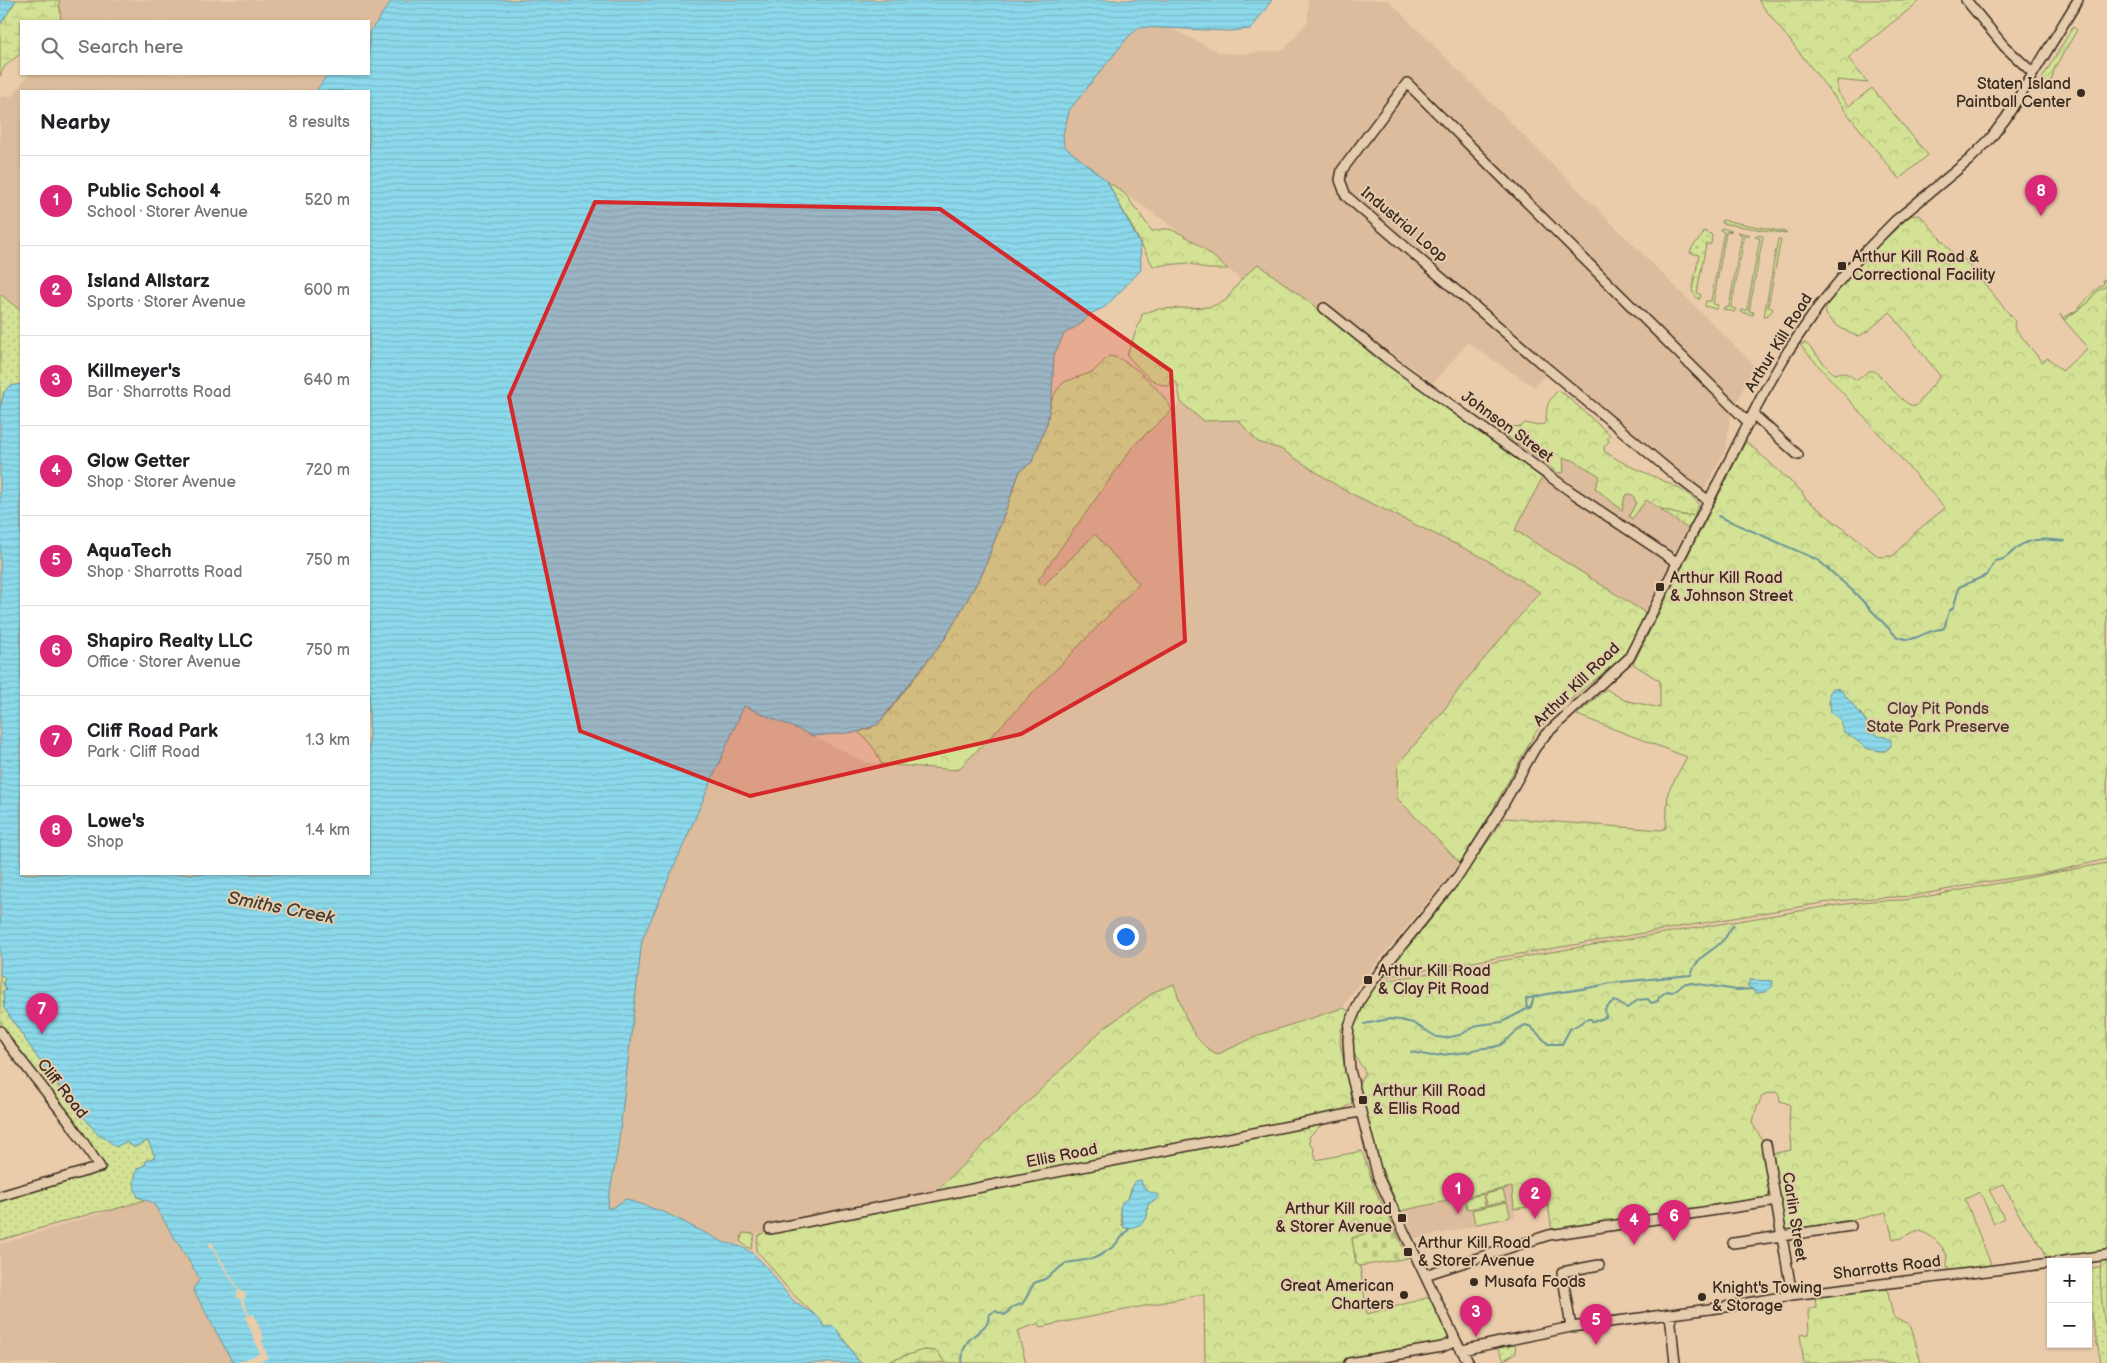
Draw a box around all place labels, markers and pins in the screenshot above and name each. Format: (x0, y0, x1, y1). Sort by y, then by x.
place label: Staten Island Paintball Center (1956, 75, 2071, 112)
marker: Staten Island Paintball Center (2075, 87, 2087, 99)
pin: 8 (2025, 175, 2057, 216)
place label: Arthur Kill Road & Correctional Facility (1852, 248, 1996, 285)
marker: Arthur Kill Road & Correctional Facility (1836, 260, 1848, 272)
place label: Arthur Kill Road & Johnson Street (1670, 569, 1793, 606)
marker: Arthur Kill Road & Johnson Street (1654, 581, 1666, 593)
place label: Arthur Kill Road & Clay Pit Road (1378, 962, 1491, 999)
marker: Arthur Kill Road & Clay Pit Road (1362, 974, 1374, 986)
pin: 7 (26, 993, 58, 1034)
place label: Arthur Kill Road & Ellis Road (1373, 1082, 1486, 1119)
marker: Arthur Kill Road & Ellis Road (1357, 1094, 1369, 1106)
pin: 1 (1442, 1173, 1474, 1214)
pin: 2 (1519, 1178, 1551, 1219)
place label: Arthur Kill road & Storer Avenue (1275, 1200, 1393, 1237)
pin: 6 (1658, 1200, 1690, 1241)
pin: 4 (1618, 1204, 1650, 1245)
marker: Arthur Kill road & Storer Avenue (1396, 1212, 1408, 1224)
place label: Arthur Kill Road & Storer Avenue (1418, 1234, 1535, 1271)
marker: Arthur Kill Road & Storer Avenue (1402, 1246, 1414, 1258)
place label: Musafa Foods (1484, 1273, 1586, 1292)
marker: Musafa Foods (1468, 1276, 1480, 1288)
place label: Great American Charters (1280, 1277, 1394, 1314)
place label: Knight's Towing & Storage (1712, 1279, 1822, 1316)
marker: Great American Charters (1398, 1289, 1410, 1301)
marker: Knight's Towing & Storage (1696, 1291, 1708, 1303)
pin: 3 (1460, 1296, 1492, 1337)
pin: 5 (1580, 1304, 1612, 1345)

